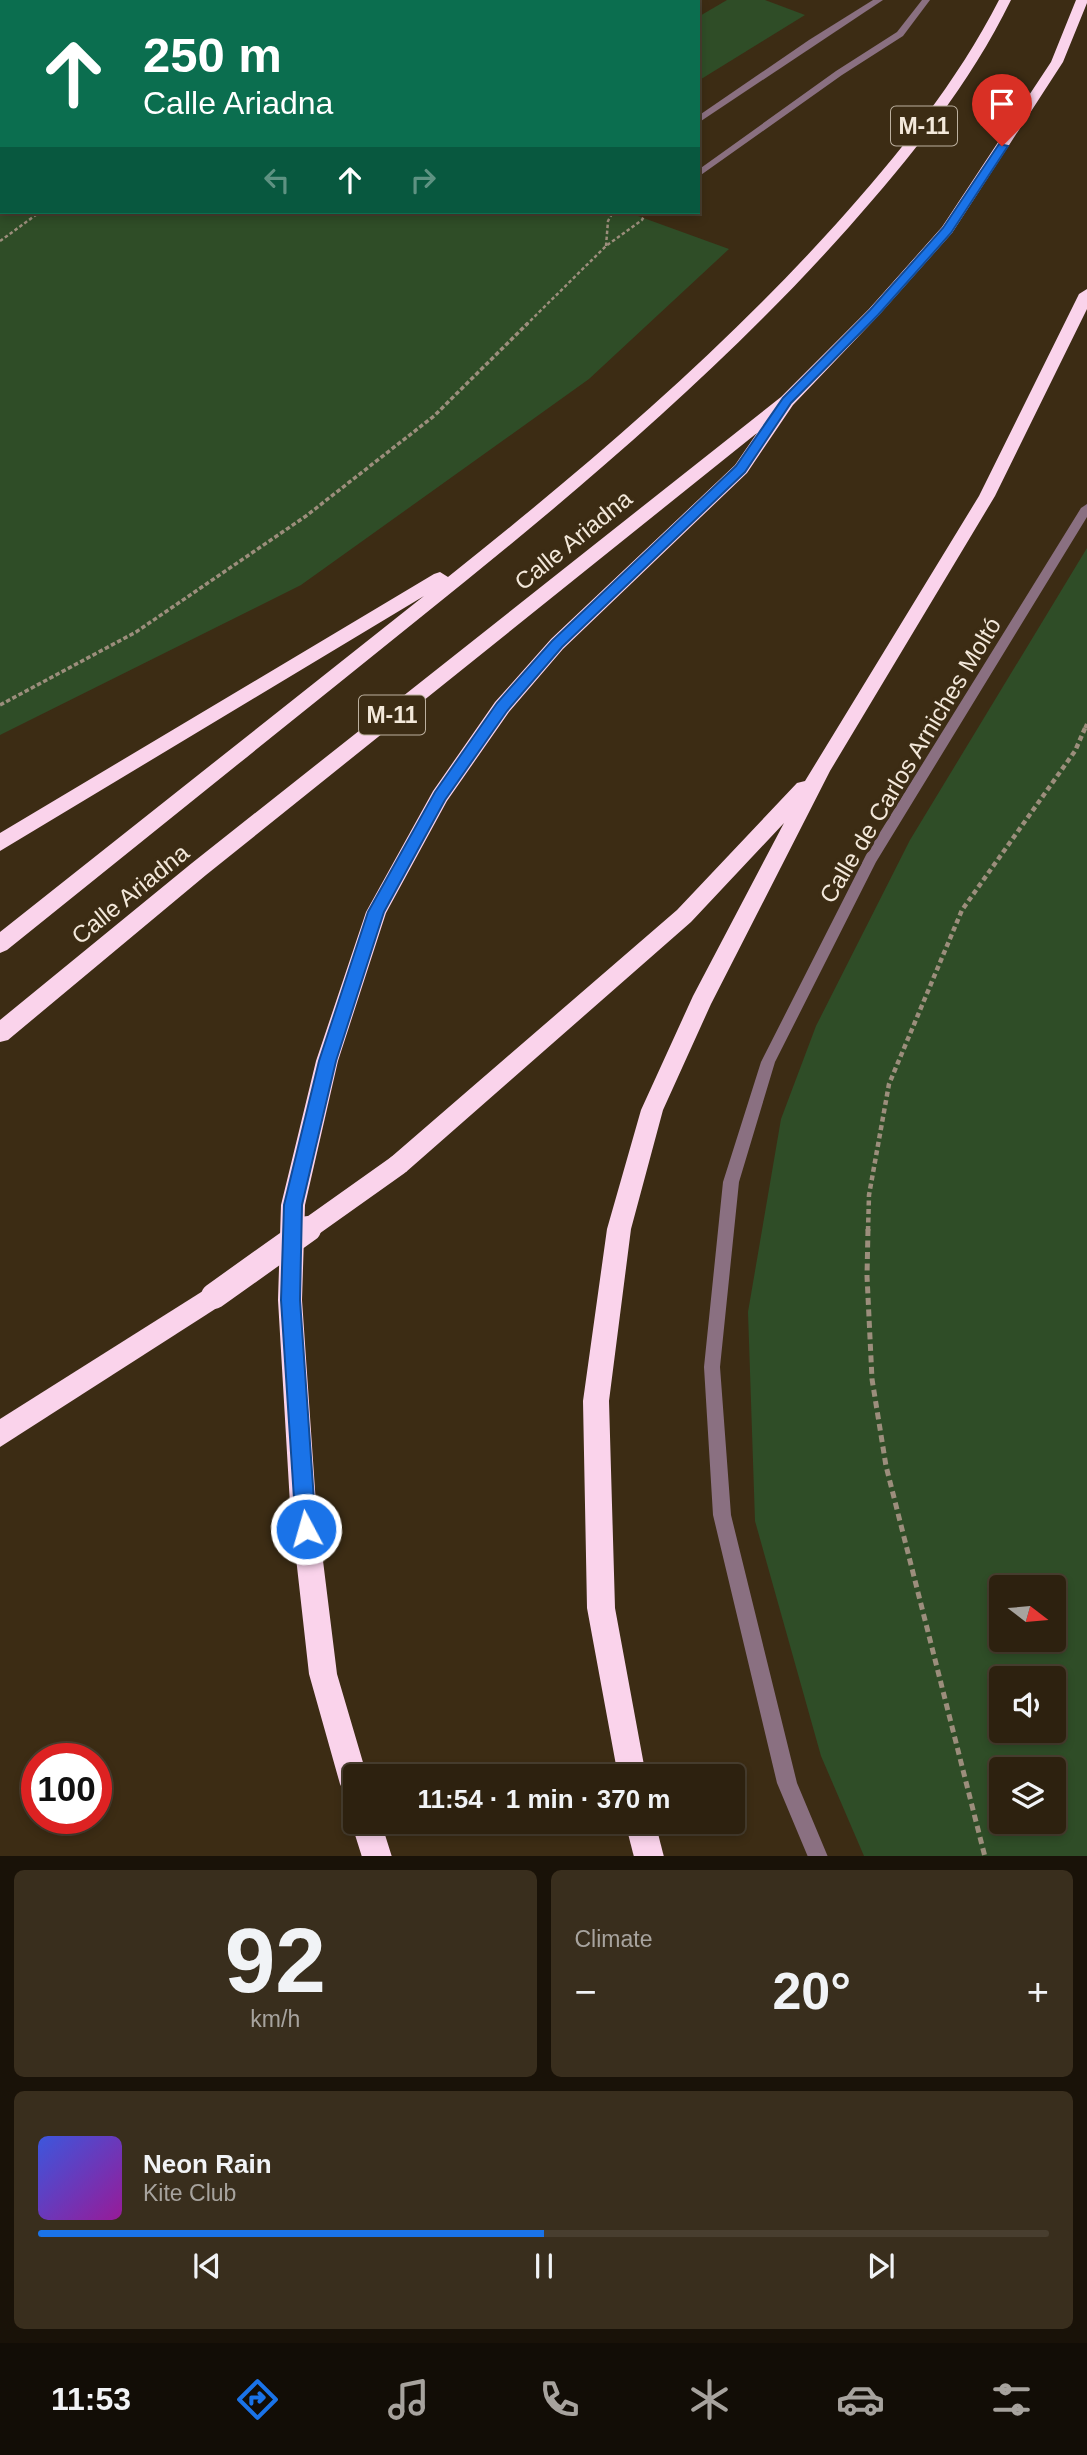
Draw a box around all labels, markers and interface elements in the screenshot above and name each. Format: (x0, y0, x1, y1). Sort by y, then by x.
icon: ahead (28, 28, 119, 119)
text: 250 m (143, 28, 282, 82)
pin (972, 74, 1032, 146)
text: Calle Ariadna (143, 85, 333, 121)
icon: arrive (983, 85, 1021, 123)
road number: M-11 (891, 106, 957, 146)
icon: left (258, 161, 296, 199)
icon: ahead (331, 161, 369, 199)
icon: right (404, 161, 442, 199)
street label: Calle Ariadna (509, 484, 637, 595)
street label: Calle de Carlos Arniches Moltó (814, 612, 1006, 908)
road number: M-11 (359, 695, 425, 734)
street label: Calle Ariadna (66, 838, 194, 949)
position arrow (269, 1492, 343, 1566)
north arrow (989, 1575, 1066, 1652)
map controls (989, 1575, 1066, 1834)
button: sound (989, 1666, 1066, 1743)
speed limit sign: 100 (21, 1743, 112, 1834)
button: layers (989, 1757, 1066, 1834)
text: 11:54 · 1 min · 370 m (418, 1784, 670, 1814)
text: 92 (225, 1910, 326, 2011)
text: Climate (575, 1926, 652, 1952)
text: 20° (772, 1962, 851, 2020)
text: − (575, 1971, 597, 2013)
text: + (1027, 1971, 1049, 2013)
text: km/h (250, 2006, 300, 2032)
text: Neon Rain (143, 2149, 272, 2179)
text: Kite Club (143, 2180, 236, 2206)
icon: previous (188, 2247, 226, 2285)
icon: pause (525, 2247, 563, 2285)
icon: next (862, 2247, 900, 2285)
icon: directions (233, 2375, 282, 2424)
icon: music (384, 2375, 433, 2424)
icon: phone (535, 2375, 584, 2424)
icon: climate (685, 2375, 734, 2424)
icon: car (836, 2375, 885, 2424)
icon: filters (987, 2375, 1036, 2424)
text: 11:53 (51, 2381, 131, 2417)

